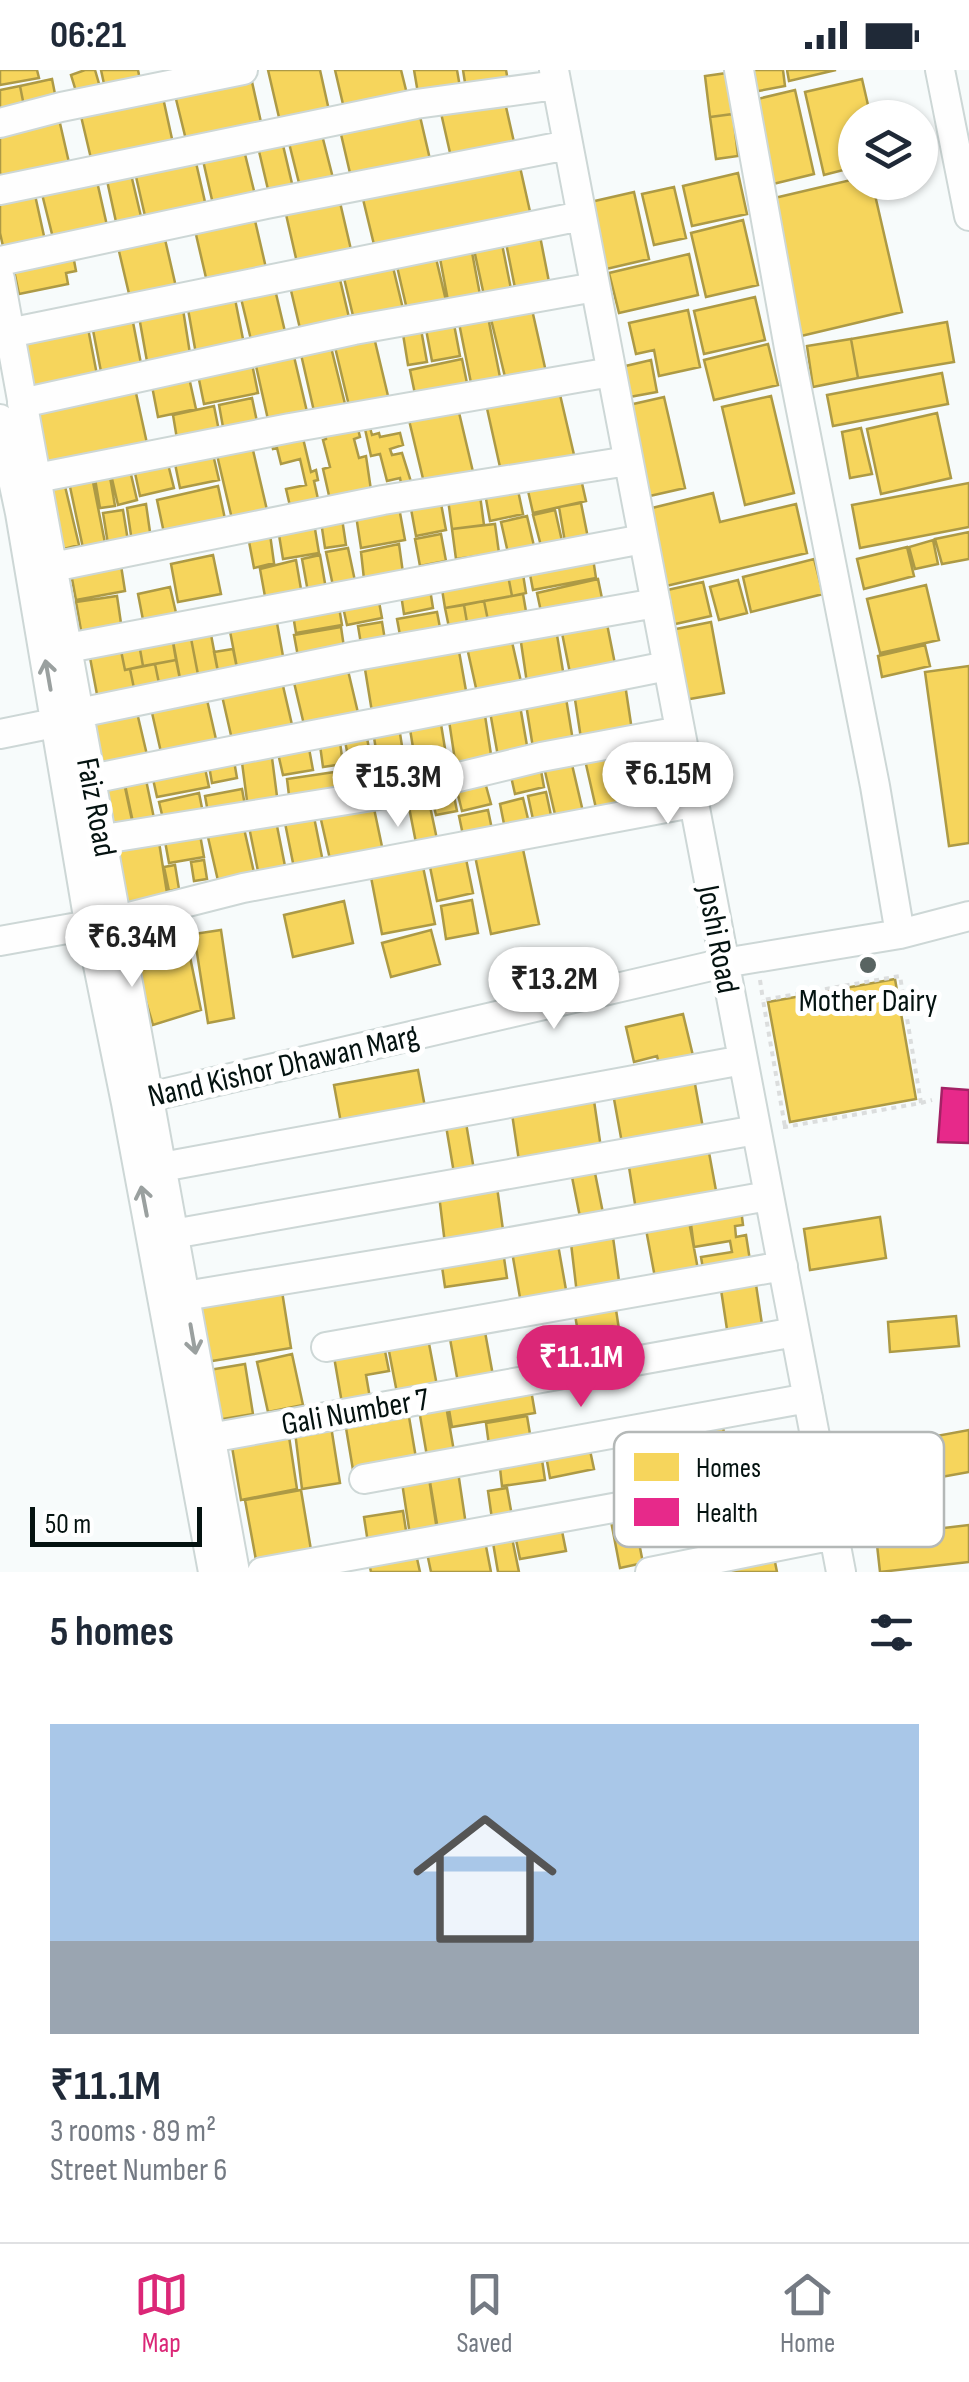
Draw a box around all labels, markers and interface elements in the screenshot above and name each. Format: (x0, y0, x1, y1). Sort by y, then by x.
text: 06:21 (50, 13, 126, 58)
map controls (838, 100, 938, 200)
button: layers (838, 100, 938, 200)
one-way arrow (38, 659, 57, 691)
pin: ₹6.15M (587, 742, 749, 827)
pin: ₹15.3M (317, 745, 479, 830)
street label: Faiz Road (67, 755, 124, 860)
text: ₹6.15M (624, 755, 712, 794)
text: ₹15.3M (355, 758, 441, 797)
street label: Joshi Road (688, 881, 747, 997)
pin: ₹6.34M (51, 905, 213, 990)
text: ₹6.34M (87, 918, 177, 957)
pin: ₹13.2M (473, 947, 635, 1032)
marker: Mother Dairy (857, 954, 879, 976)
text: ₹13.2M (510, 960, 598, 999)
place label: Mother Dairy (799, 982, 937, 1021)
street label: Nand Kishor Dhawan Marg (144, 1016, 423, 1117)
one-way arrow (134, 1185, 153, 1218)
one-way arrow (184, 1322, 203, 1355)
pin: ₹11.1M (500, 1325, 662, 1410)
text: ₹11.1M (539, 1338, 623, 1377)
street label: Gali Number 7 (278, 1380, 432, 1445)
legend (614, 1432, 944, 1547)
text: Homes (696, 1452, 761, 1485)
text: Health (696, 1497, 758, 1530)
scale bar (30, 1502, 202, 1546)
text: 50 m (45, 1508, 91, 1541)
icon: filters (864, 1605, 919, 1660)
text: 5 homes (50, 1607, 174, 1658)
icon: home (395, 1789, 575, 1969)
text: ₹11.1M (50, 2061, 161, 2112)
text: 3 rooms · 89 m² (50, 2112, 216, 2151)
text: Street Number 6 (50, 2151, 227, 2190)
tab: Map (134, 2267, 189, 2360)
tab: Saved (456, 2267, 513, 2360)
tab: Home (780, 2267, 835, 2360)

